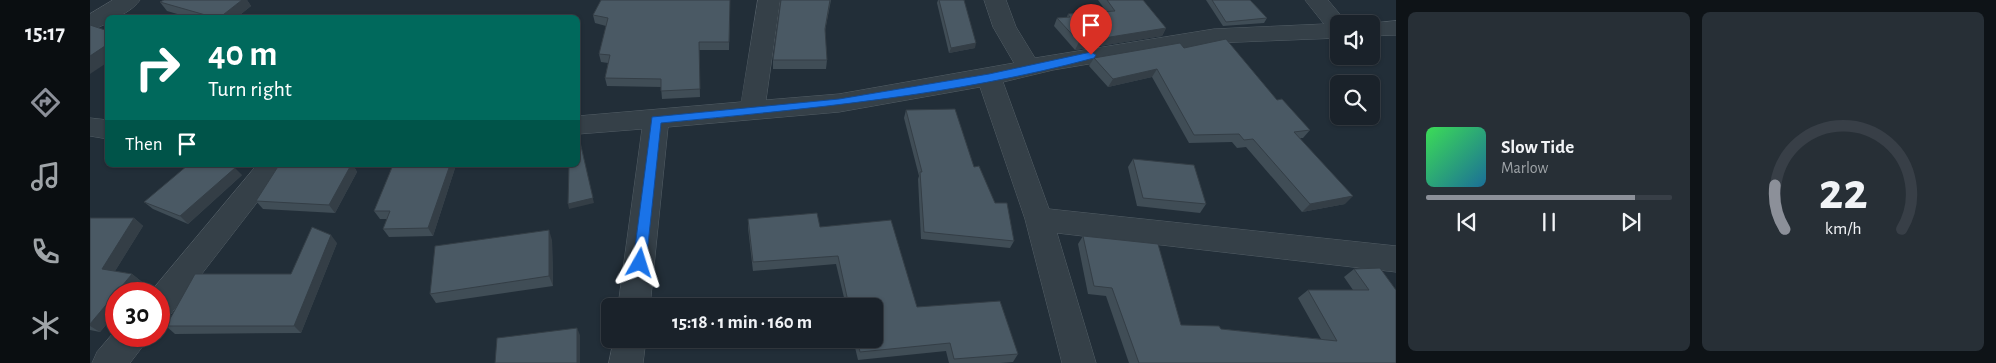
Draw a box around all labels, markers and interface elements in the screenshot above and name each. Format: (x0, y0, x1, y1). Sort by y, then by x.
pin (1070, 4, 1112, 55)
icon: arrive (1077, 11, 1105, 39)
map controls (1330, 15, 1380, 125)
button: sound (1330, 15, 1380, 65)
text: 15:17 (25, 22, 65, 44)
icon: right (125, 35, 190, 100)
text: 40 m (208, 37, 277, 72)
button: search (1330, 75, 1380, 125)
text: Turn right (208, 78, 292, 100)
icon: directions (28, 85, 63, 120)
icon: arrive (173, 130, 201, 158)
text: Then (125, 135, 163, 154)
text: Slow Tide (1501, 138, 1574, 157)
icon: music (28, 159, 63, 194)
text: Marlow (1501, 160, 1548, 176)
text: 22 (1819, 166, 1867, 218)
icon: previous (1453, 208, 1481, 236)
icon: pause (1535, 208, 1563, 236)
icon: next (1617, 208, 1645, 236)
text: km/h (1825, 220, 1861, 238)
icon: phone (28, 234, 63, 269)
position arrow (613, 236, 665, 288)
speed limit sign: 30 (105, 282, 170, 347)
icon: climate (28, 308, 63, 343)
text: 15:18 · 1 min · 160 m (672, 313, 812, 332)

